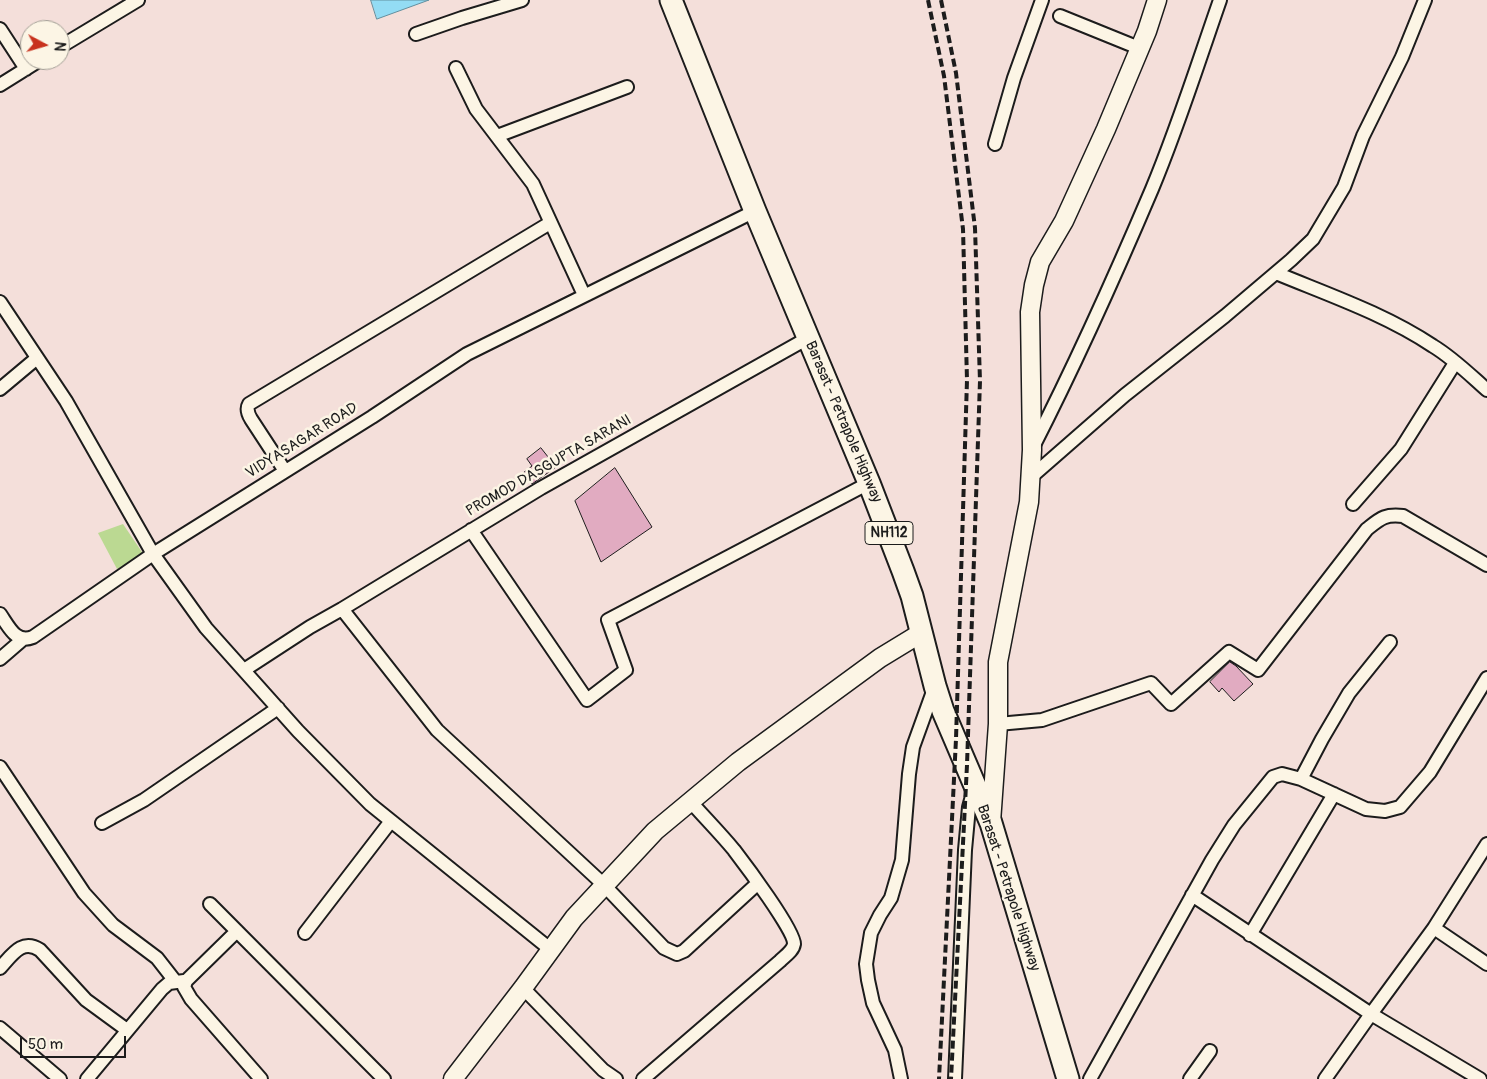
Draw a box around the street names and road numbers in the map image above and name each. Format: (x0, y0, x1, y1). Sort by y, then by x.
street label: Barasat - Petrapole Highway (801, 339, 885, 505)
street label: VIDYASAGAR ROAD (243, 399, 361, 483)
street label: PROMOD DASGUPTA SARANI (463, 411, 635, 521)
road number: NH112 (865, 522, 913, 544)
street label: Barasat - Petrapole Highway (973, 803, 1043, 973)

